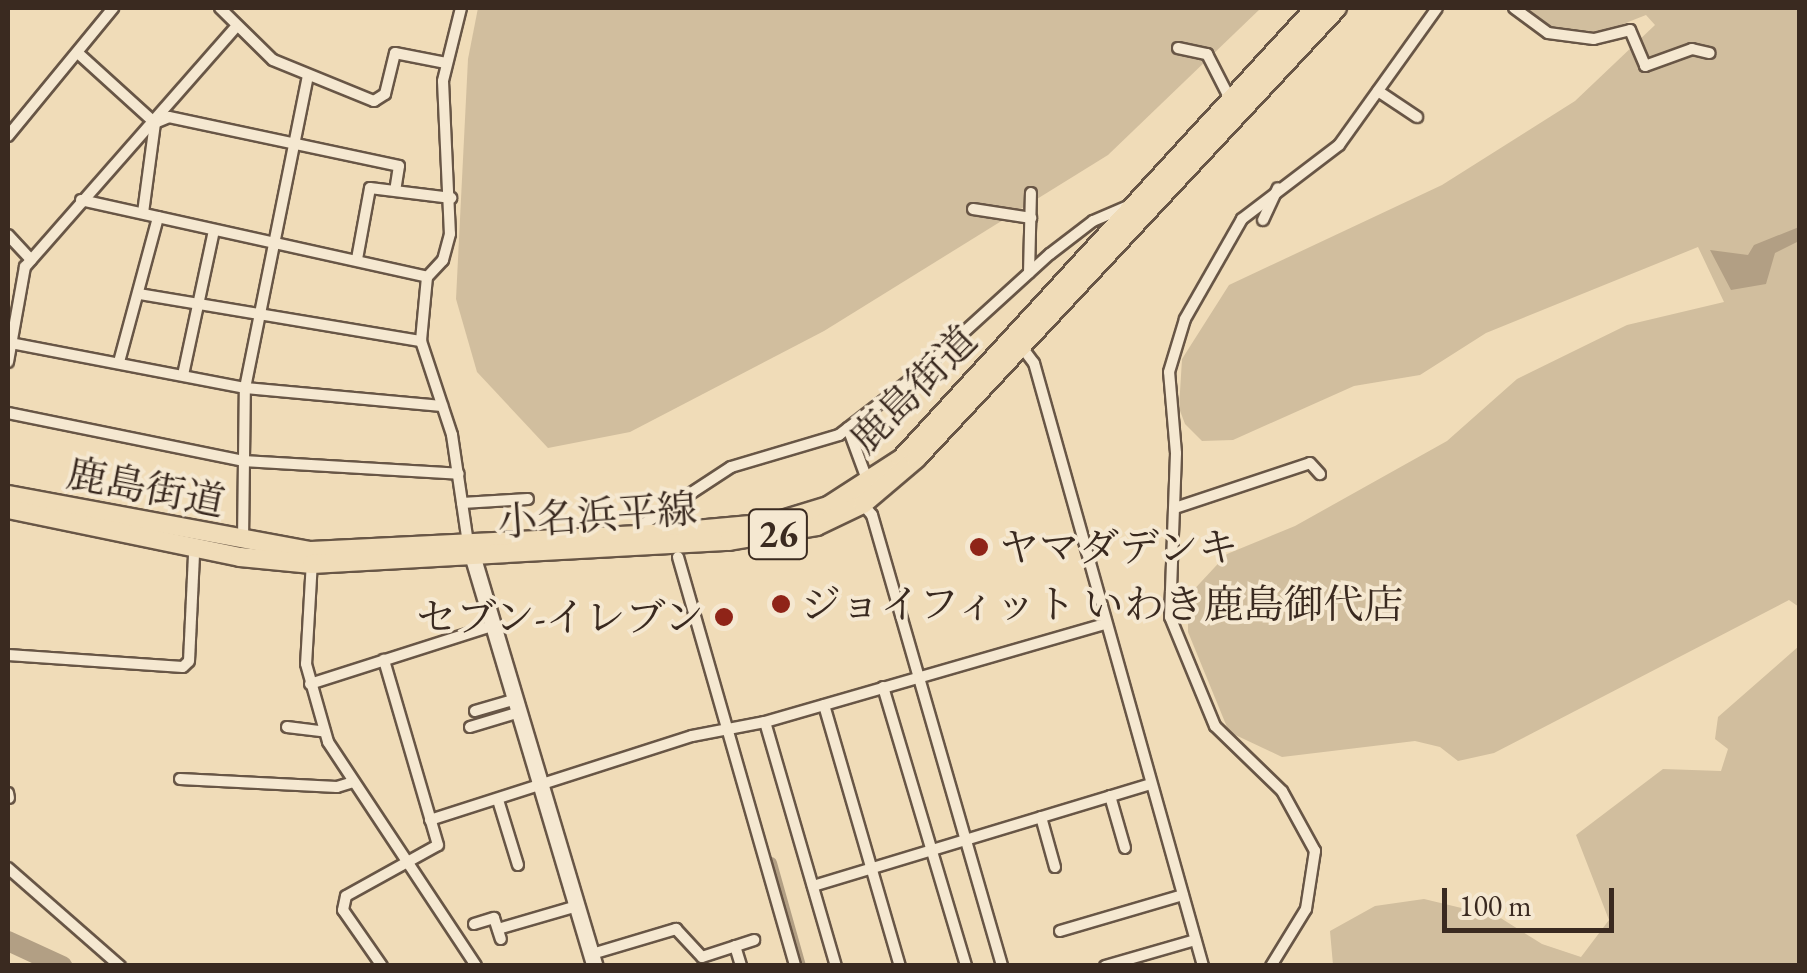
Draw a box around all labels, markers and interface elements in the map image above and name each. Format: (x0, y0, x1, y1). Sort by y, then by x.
street label: 鹿島街道 (839, 315, 987, 463)
street label: 鹿島街道 (63, 448, 229, 526)
street label: 小名浜平線 (496, 484, 698, 546)
road number: 26 (746, 501, 810, 567)
place label: ヤマダデンキ (999, 523, 1239, 571)
marker: ヤマダデンキ (968, 536, 990, 558)
place label: ジョイフィット いわき鹿島御代店 (801, 580, 1409, 628)
place label: セブン-イレブン (413, 593, 704, 641)
marker: ジョイフィット いわき鹿島御代店 (770, 593, 792, 615)
marker: セブン-イレブン (713, 606, 735, 628)
scale bar (1447, 868, 1620, 930)
text: 100 m (1459, 886, 1532, 925)

